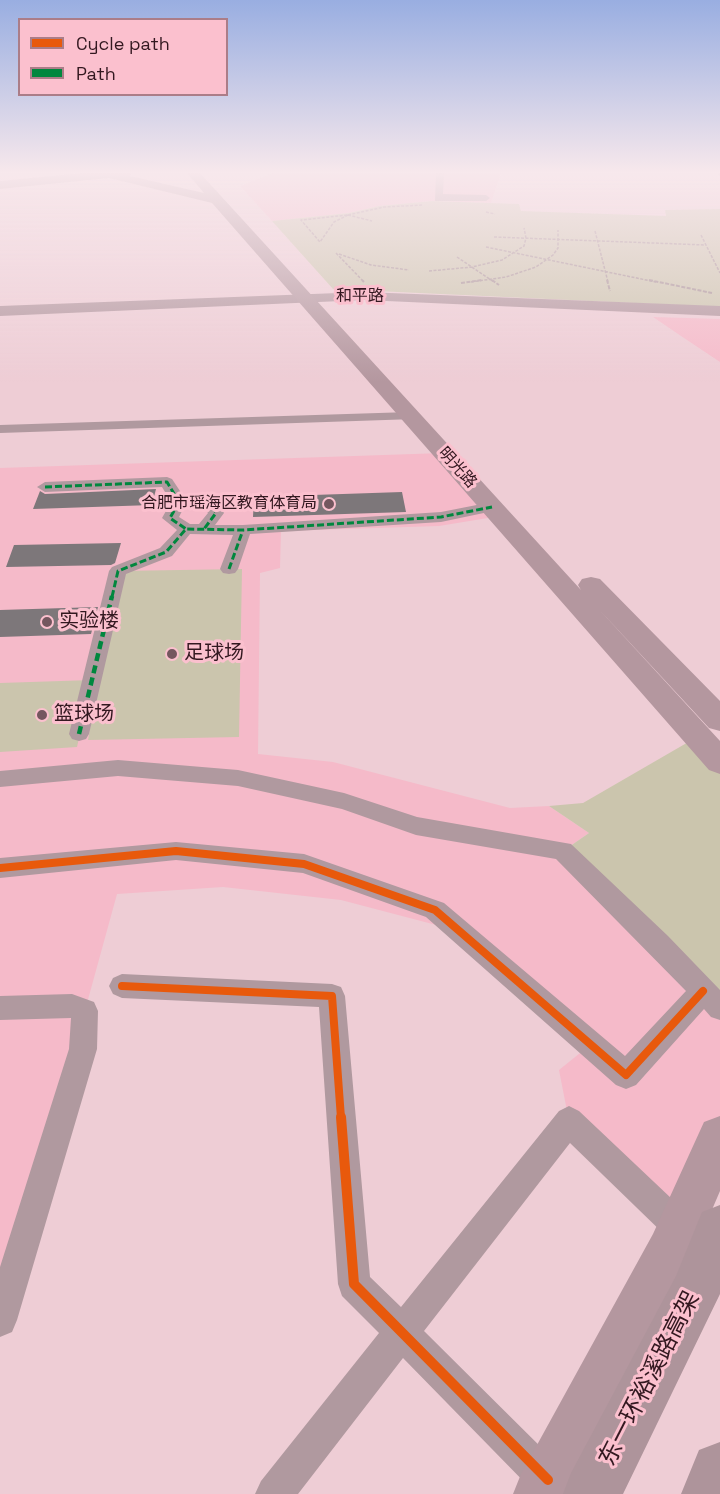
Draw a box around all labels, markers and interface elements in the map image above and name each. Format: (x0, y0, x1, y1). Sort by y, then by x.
legend (18, 18, 228, 96)
text: Cycle path (76, 32, 170, 55)
text: Path (76, 62, 116, 85)
street label: 和平路 (336, 287, 384, 307)
street label: 明光路 (434, 444, 480, 492)
place label: 合肥市瑶海区教育体育局 (141, 494, 317, 514)
marker: 合肥市瑶海区教育体育局 (322, 497, 336, 511)
place label: 实验楼 (59, 610, 119, 634)
marker: 实验楼 (40, 615, 54, 629)
place label: 足球场 (184, 642, 244, 666)
marker: 足球场 (165, 647, 179, 661)
place label: 篮球场 (54, 703, 114, 727)
marker: 篮球场 (35, 708, 49, 722)
street label: 东一环裕溪路高架 (594, 1287, 706, 1471)

